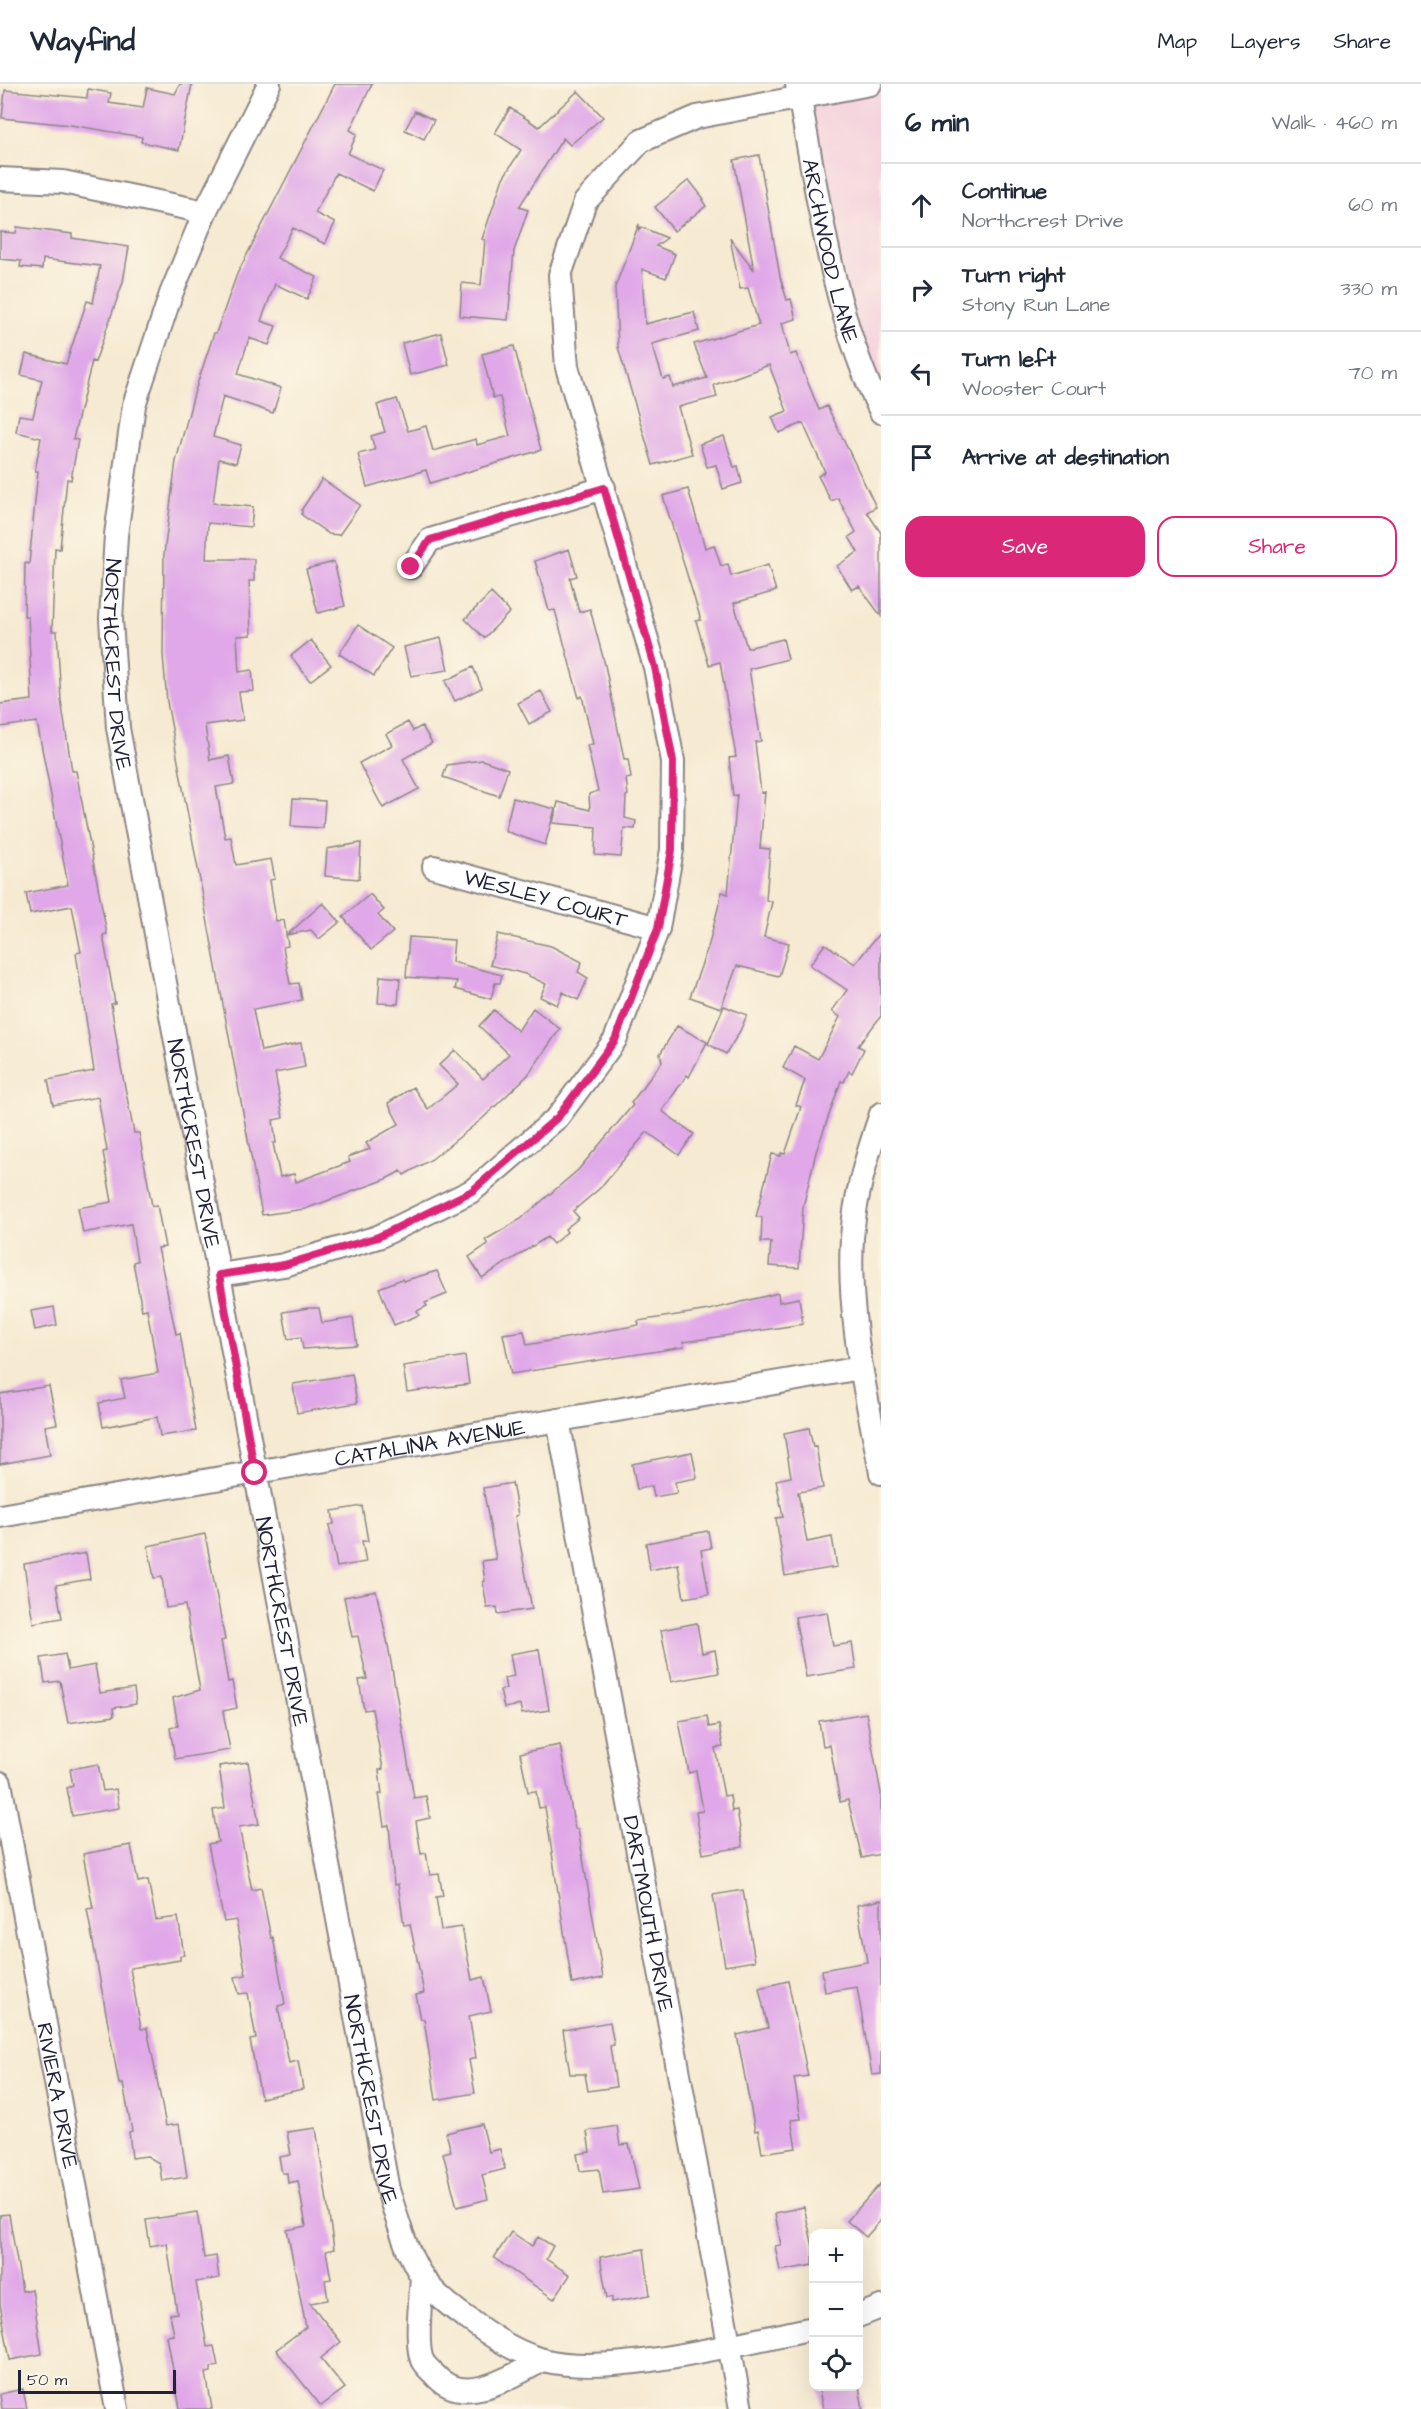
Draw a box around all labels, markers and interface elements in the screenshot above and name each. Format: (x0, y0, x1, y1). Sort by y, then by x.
text: Wayfind (30, 22, 135, 61)
text: Map (1157, 27, 1197, 56)
text: Layers (1230, 27, 1300, 56)
text: Share (1333, 27, 1391, 56)
text: 6 min (905, 105, 969, 141)
text: Walk · 460 m (1271, 109, 1397, 137)
street label: ARCHWOOD LANE (794, 156, 866, 347)
text: Continue (962, 176, 1047, 207)
icon: ahead (905, 189, 938, 222)
text: 60 m (1348, 191, 1397, 219)
text: Northcrest Drive (962, 207, 1124, 235)
text: Turn right (962, 260, 1065, 291)
icon: right (905, 273, 938, 306)
text: 330 m (1340, 275, 1397, 303)
text: Stony Run Lane (962, 291, 1110, 319)
text: Turn left (962, 344, 1056, 375)
icon: left (905, 357, 938, 390)
text: 70 m (1349, 359, 1397, 387)
text: Wooster Court (962, 375, 1106, 403)
icon: arrive (905, 441, 938, 474)
text: Arrive at destination (962, 442, 1169, 473)
button: Save (905, 516, 1145, 577)
button: Share (1157, 516, 1397, 577)
route end (397, 553, 423, 579)
street label: NORTHCREST DRIVE (94, 558, 140, 773)
street label: WESLEY COURT (460, 862, 631, 936)
street label: NORTHCREST DRIVE (159, 1037, 228, 1251)
street label: CATALINA AVENUE (332, 1412, 528, 1475)
route start (241, 1459, 267, 1485)
street label: NORTHCREST DRIVE (247, 1514, 316, 1729)
street label: DARTMOUTH DRIVE (615, 1813, 681, 2015)
street label: NORTHCREST DRIVE (335, 1992, 406, 2208)
street label: RIVIERA DRIVE (28, 2020, 86, 2171)
map controls (809, 2229, 863, 2391)
button: + (809, 2229, 863, 2283)
button: − (809, 2283, 863, 2337)
button: locate (809, 2337, 863, 2391)
scale bar (18, 2367, 176, 2394)
text: 50 m (27, 2369, 67, 2391)

